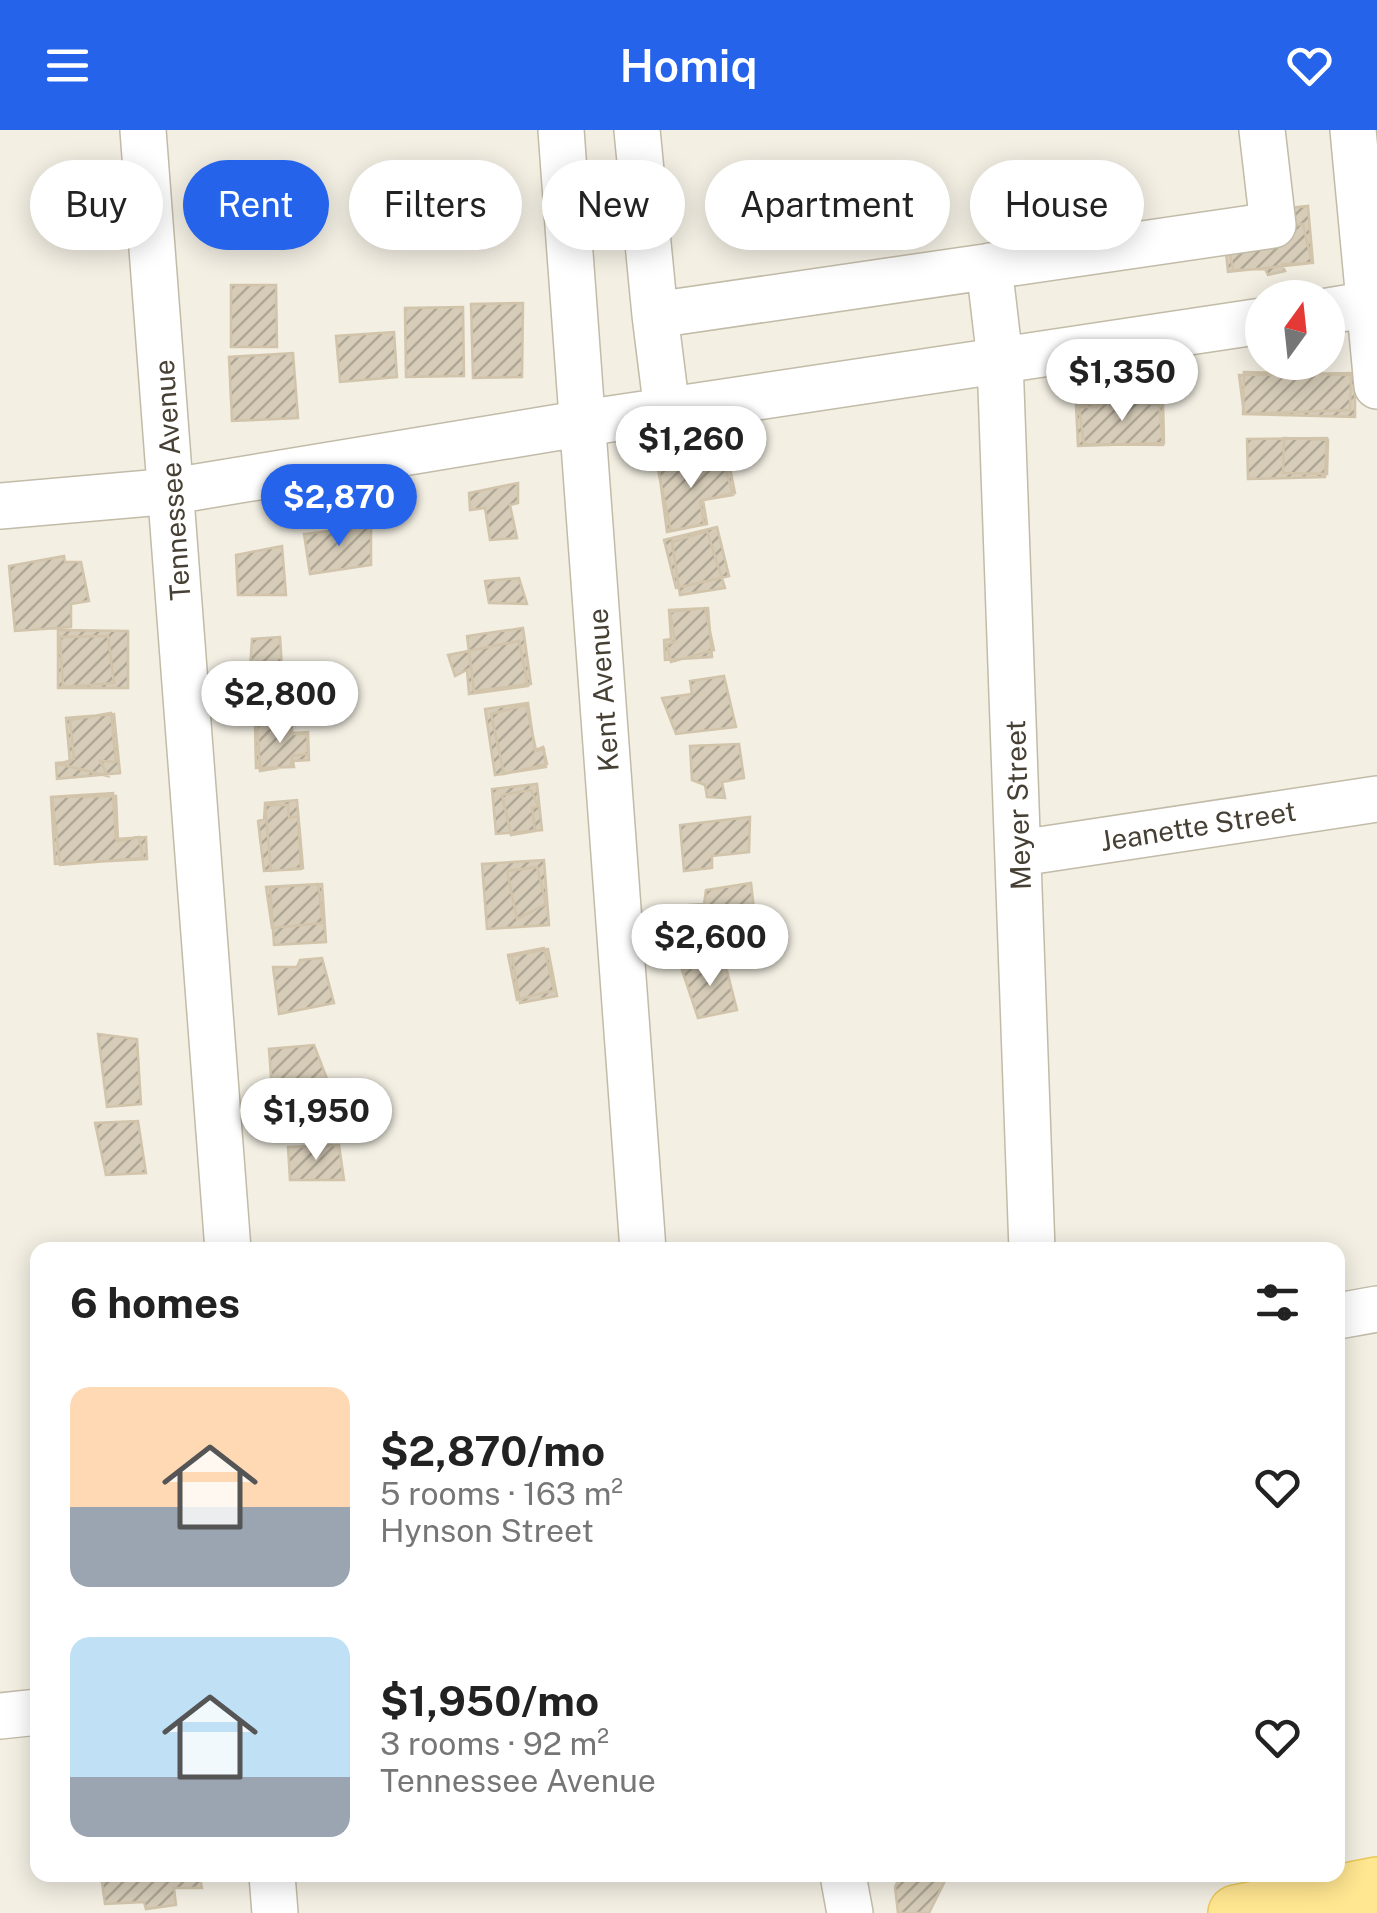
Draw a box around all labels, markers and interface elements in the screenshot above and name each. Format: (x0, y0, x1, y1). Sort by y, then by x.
icon: menu (40, 38, 95, 93)
icon: heart (1282, 38, 1337, 93)
text: Homiq (619, 39, 758, 92)
chip: Buy (30, 160, 163, 250)
chip: Rent (183, 160, 329, 250)
chip: Filters (349, 160, 522, 250)
chip: New (542, 160, 685, 250)
chip: Apartment (705, 160, 950, 250)
chip: House (970, 160, 1144, 250)
north arrow (1245, 280, 1345, 380)
map controls (1245, 280, 1345, 380)
pin: $1,350 (1041, 339, 1203, 424)
text: $1,350 (1068, 353, 1176, 390)
street label: Tennessee Avenue (147, 358, 196, 602)
pin: $1,260 (610, 406, 772, 491)
text: $1,260 (638, 420, 744, 457)
pin: $2,870 (258, 464, 420, 549)
text: $2,870 (283, 478, 395, 515)
street label: Kent Avenue (580, 607, 625, 773)
pin: $2,800 (199, 661, 361, 746)
text: $2,800 (223, 675, 337, 712)
street label: Meyer Street (998, 719, 1037, 891)
street label: Jeanette Street (1098, 794, 1298, 857)
pin: $2,600 (629, 904, 791, 989)
text: $2,600 (653, 918, 767, 955)
pin: $1,950 (235, 1078, 397, 1163)
text: $1,950 (262, 1092, 370, 1129)
icon: filters (1250, 1275, 1305, 1330)
text: 6 homes (70, 1278, 240, 1327)
text: $2,870/mo (380, 1426, 605, 1475)
icon: home (150, 1427, 270, 1547)
icon: heart (1250, 1460, 1305, 1515)
text: 5 rooms · 163 m² (380, 1475, 623, 1512)
text: Hynson Street (380, 1512, 594, 1549)
text: $1,950/mo (380, 1676, 599, 1725)
icon: home (150, 1677, 270, 1797)
icon: heart (1250, 1710, 1305, 1765)
text: 3 rooms · 92 m² (380, 1725, 609, 1762)
text: Tennessee Avenue (380, 1762, 656, 1799)

